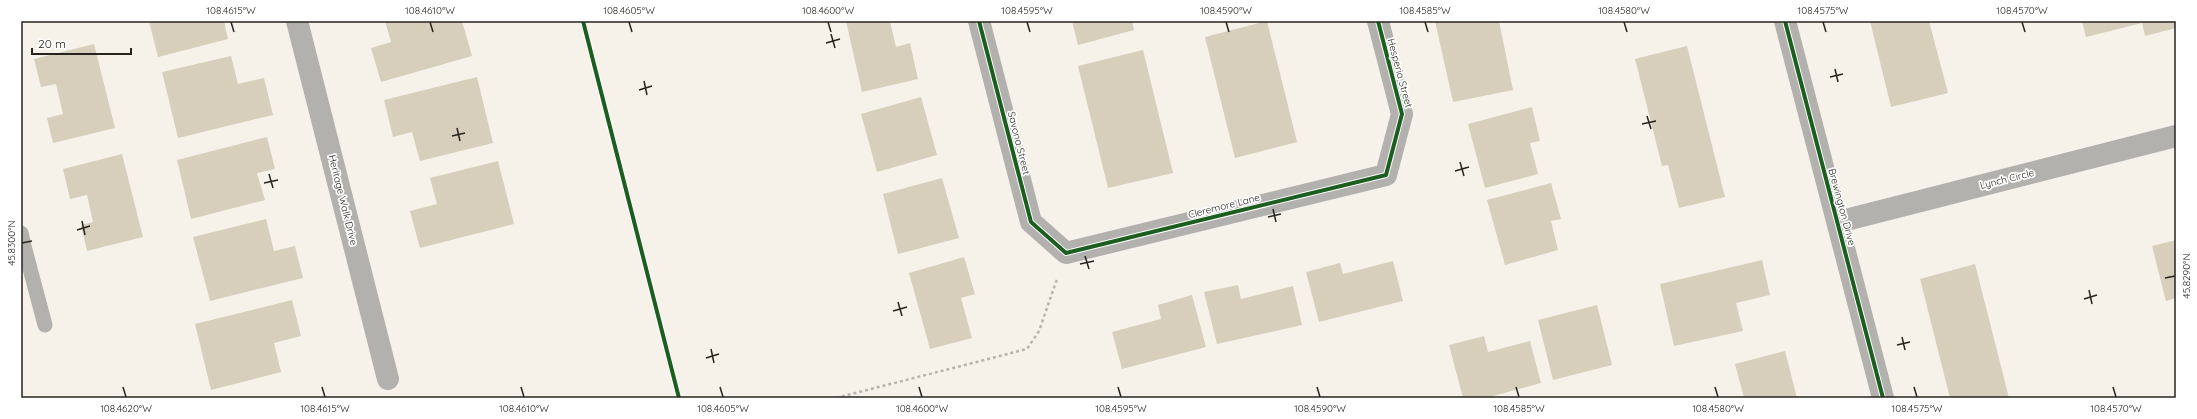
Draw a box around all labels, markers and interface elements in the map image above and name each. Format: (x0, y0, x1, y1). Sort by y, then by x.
text: 108.4615°W (206, 4, 256, 17)
text: 108.4610°W (405, 4, 455, 17)
text: 108.4605°W (603, 4, 655, 17)
text: 108.4600°W (802, 4, 854, 17)
text: 108.4595°W (1001, 4, 1053, 17)
text: 108.4590°W (1200, 4, 1252, 17)
text: 108.4585°W (1399, 4, 1451, 17)
text: 108.4580°W (1598, 4, 1650, 17)
text: 108.4575°W (1798, 4, 1849, 17)
text: 108.4570°W (1996, 4, 2048, 17)
scale bar (32, 30, 131, 56)
text: 20 m (38, 36, 66, 51)
street label: Hesperia Street (1384, 37, 1416, 110)
street label: Savona Street (1005, 110, 1033, 177)
street label: Heritage Walk Drive (325, 153, 361, 247)
street label: Lynch Circle (1979, 166, 2036, 192)
street label: Brewington Drive (1825, 167, 1859, 247)
street label: Cleremore Lane (1187, 191, 1262, 221)
text: 45.8300°N (5, 220, 18, 266)
text: 45.8290°N (2180, 253, 2193, 299)
text: 108.4620°W (100, 402, 152, 415)
text: 108.4615°W (300, 402, 350, 415)
text: 108.4610°W (499, 402, 549, 415)
text: 108.4605°W (697, 402, 749, 415)
text: 108.4600°W (896, 402, 948, 415)
text: 108.4595°W (1095, 402, 1147, 415)
text: 108.4590°W (1294, 402, 1346, 415)
text: 108.4585°W (1493, 402, 1545, 415)
text: 108.4580°W (1692, 402, 1744, 415)
text: 108.4575°W (1892, 402, 1943, 415)
text: 108.4570°W (2090, 402, 2142, 415)

